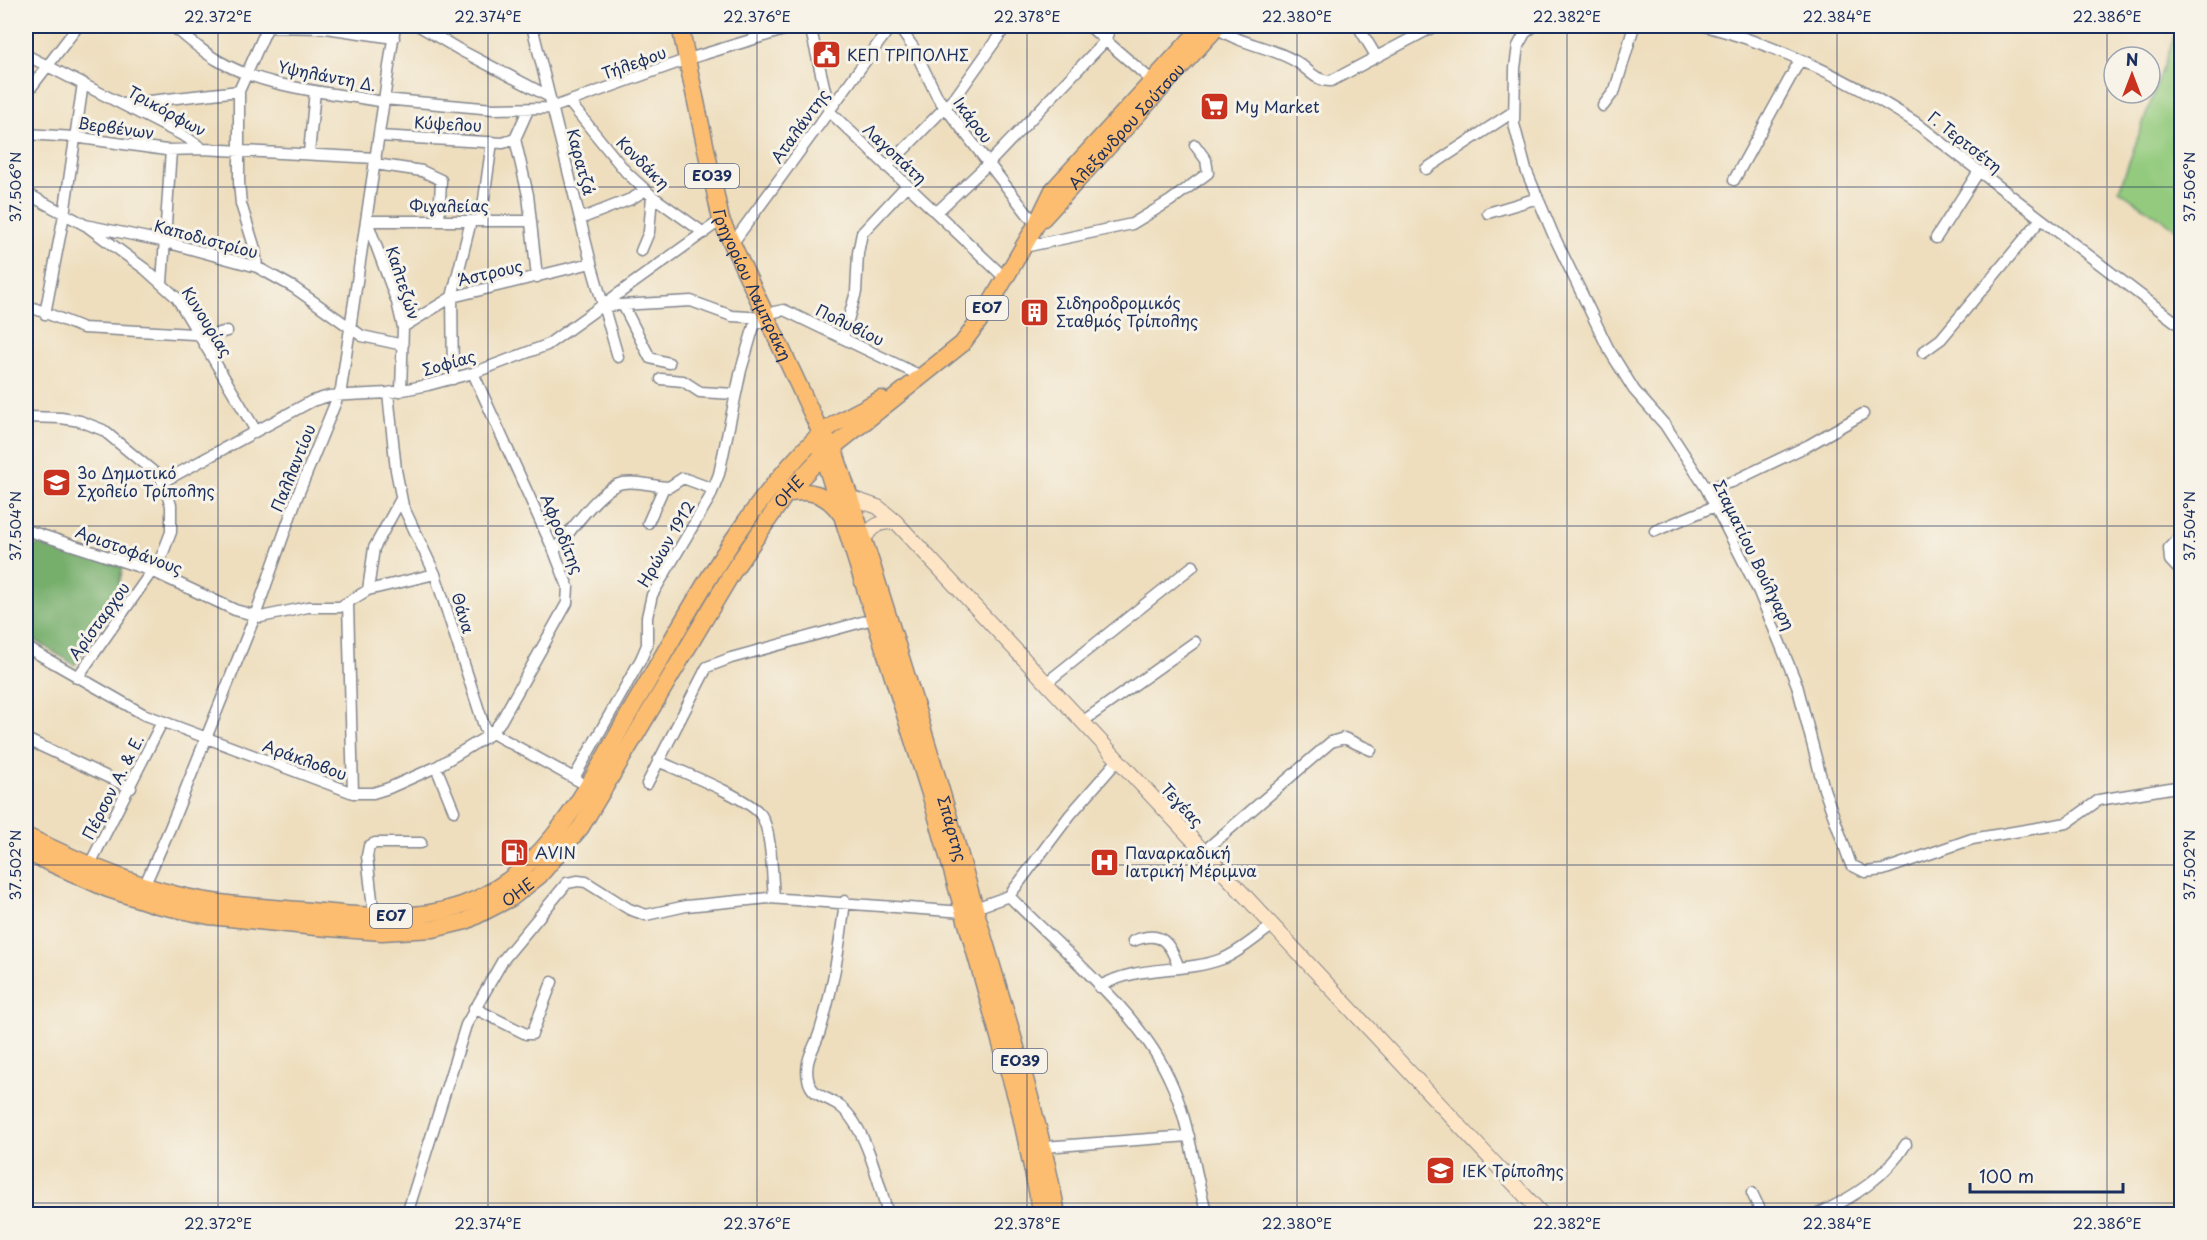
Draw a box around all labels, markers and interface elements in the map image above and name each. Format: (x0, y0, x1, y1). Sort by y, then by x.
text: 22.372°E (184, 4, 252, 27)
text: 22.374°E (454, 4, 522, 27)
text: 22.376°E (723, 4, 791, 27)
text: 22.378°E (993, 4, 1061, 27)
text: 22.380°E (1262, 4, 1332, 27)
text: 22.382°E (1533, 4, 1601, 27)
text: 22.384°E (1802, 4, 1872, 27)
text: 22.386°E (2072, 4, 2142, 27)
street label: Τήλεφου (598, 39, 669, 85)
public building icon: ΚΕΠ ΤΡΙΠΟΛΗΣ (810, 39, 842, 71)
place label: ΚΕΠ ΤΡΙΠΟΛΗΣ (847, 42, 969, 66)
north arrow (2102, 45, 2162, 105)
text: N (2126, 47, 2138, 71)
street label: Υψηλάντη Δ. (276, 54, 378, 96)
street label: Αλεξανδρου Σούτσου (1062, 57, 1190, 194)
street label: Τρικόρφων (124, 79, 211, 142)
street label: Αταλάντης (764, 83, 834, 168)
street label: Ικάρου (948, 91, 999, 148)
supermarket icon: My Market (1198, 91, 1230, 123)
place label: My Market (1235, 94, 1320, 118)
street label: Γ. Τερτσέτη (1923, 104, 2008, 178)
street label: Κύψελου (414, 109, 483, 137)
street label: Βερβένων (76, 110, 156, 144)
street label: Λαγοπάτη (858, 117, 933, 189)
street label: Καρατζά (562, 126, 602, 198)
street label: Κονδάκη (612, 130, 676, 194)
text: 37.506°N (3, 152, 26, 222)
text: 37.506°N (2177, 152, 2200, 222)
road number: ΕΟ39 (685, 164, 739, 188)
street label: Φιγαλείας (409, 193, 489, 217)
street label: Γρηγορίου Λαμπράκη (708, 207, 798, 364)
street label: Καποδιστρίου (152, 213, 261, 263)
street label: Καλτεζών (381, 243, 427, 323)
street label: Άστρους (455, 253, 525, 291)
street label: Κυνουρίας (177, 282, 239, 361)
place label: Σιδηροδρομικός Σταθμός Τρίπολης (1056, 290, 1198, 332)
road number: ΕΟ7 (966, 296, 1008, 320)
building icon: Σιδηροδρομικός Σταθμός Τρίπολης (1019, 296, 1051, 328)
street label: Πολυβίου (812, 297, 889, 351)
street label: Σοφίας (419, 343, 478, 381)
street label: Παλλαντίου (264, 420, 321, 515)
place label: 3ο Δημοτικό Σχολείο Τρίπολης (77, 460, 215, 502)
school or university icon: 3ο Δημοτικό Σχολείο Τρίπολης (40, 466, 72, 498)
street label: ΟΗΕ (767, 469, 809, 512)
street label: Σταματίου Βούλγαρη (1708, 475, 1802, 634)
street label: Αφροδίτης (535, 490, 591, 577)
text: 37.504°N (3, 491, 26, 561)
text: 37.504°N (2177, 491, 2200, 561)
street label: Ηρώων 1912 (631, 496, 700, 591)
street label: Αριστοφάνους (72, 519, 186, 580)
street label: Αρίσταρχου (62, 576, 135, 664)
street label: Θάνα (446, 589, 482, 636)
street label: Πέρσον Α. & Ε. (75, 730, 149, 843)
street label: Αράκλοβου (260, 733, 351, 785)
street label: Τεγέας (1156, 777, 1210, 832)
street label: Σπάρτης (932, 793, 974, 864)
text: 37.502°N (3, 830, 26, 900)
text: 37.502°N (2177, 830, 2200, 900)
fuel station icon: AVIN (498, 837, 530, 869)
place label: AVIN (535, 840, 576, 864)
place label: Παναρκαδική Ιατρική Μέριμνα (1125, 840, 1257, 882)
hospital icon: Παναρκαδική Ιατρική Μέριμνα (1088, 846, 1120, 878)
street label: ΟΗΕ (497, 871, 539, 912)
road number: ΕΟ7 (370, 904, 412, 928)
road number: ΕΟ39 (993, 1049, 1047, 1073)
school or university icon: ΙΕΚ Τρίπολης (1425, 1155, 1457, 1187)
scale bar (1970, 1156, 2123, 1194)
place label: ΙΕΚ Τρίπολης (1462, 1158, 1564, 1182)
text: 100 m (1979, 1162, 2034, 1189)
text: 22.372°E (184, 1211, 252, 1234)
text: 22.374°E (454, 1211, 522, 1234)
text: 22.376°E (723, 1211, 791, 1234)
text: 22.378°E (993, 1211, 1061, 1234)
text: 22.380°E (1262, 1211, 1332, 1234)
text: 22.382°E (1533, 1211, 1601, 1234)
text: 22.384°E (1802, 1211, 1872, 1234)
text: 22.386°E (2072, 1211, 2142, 1234)

